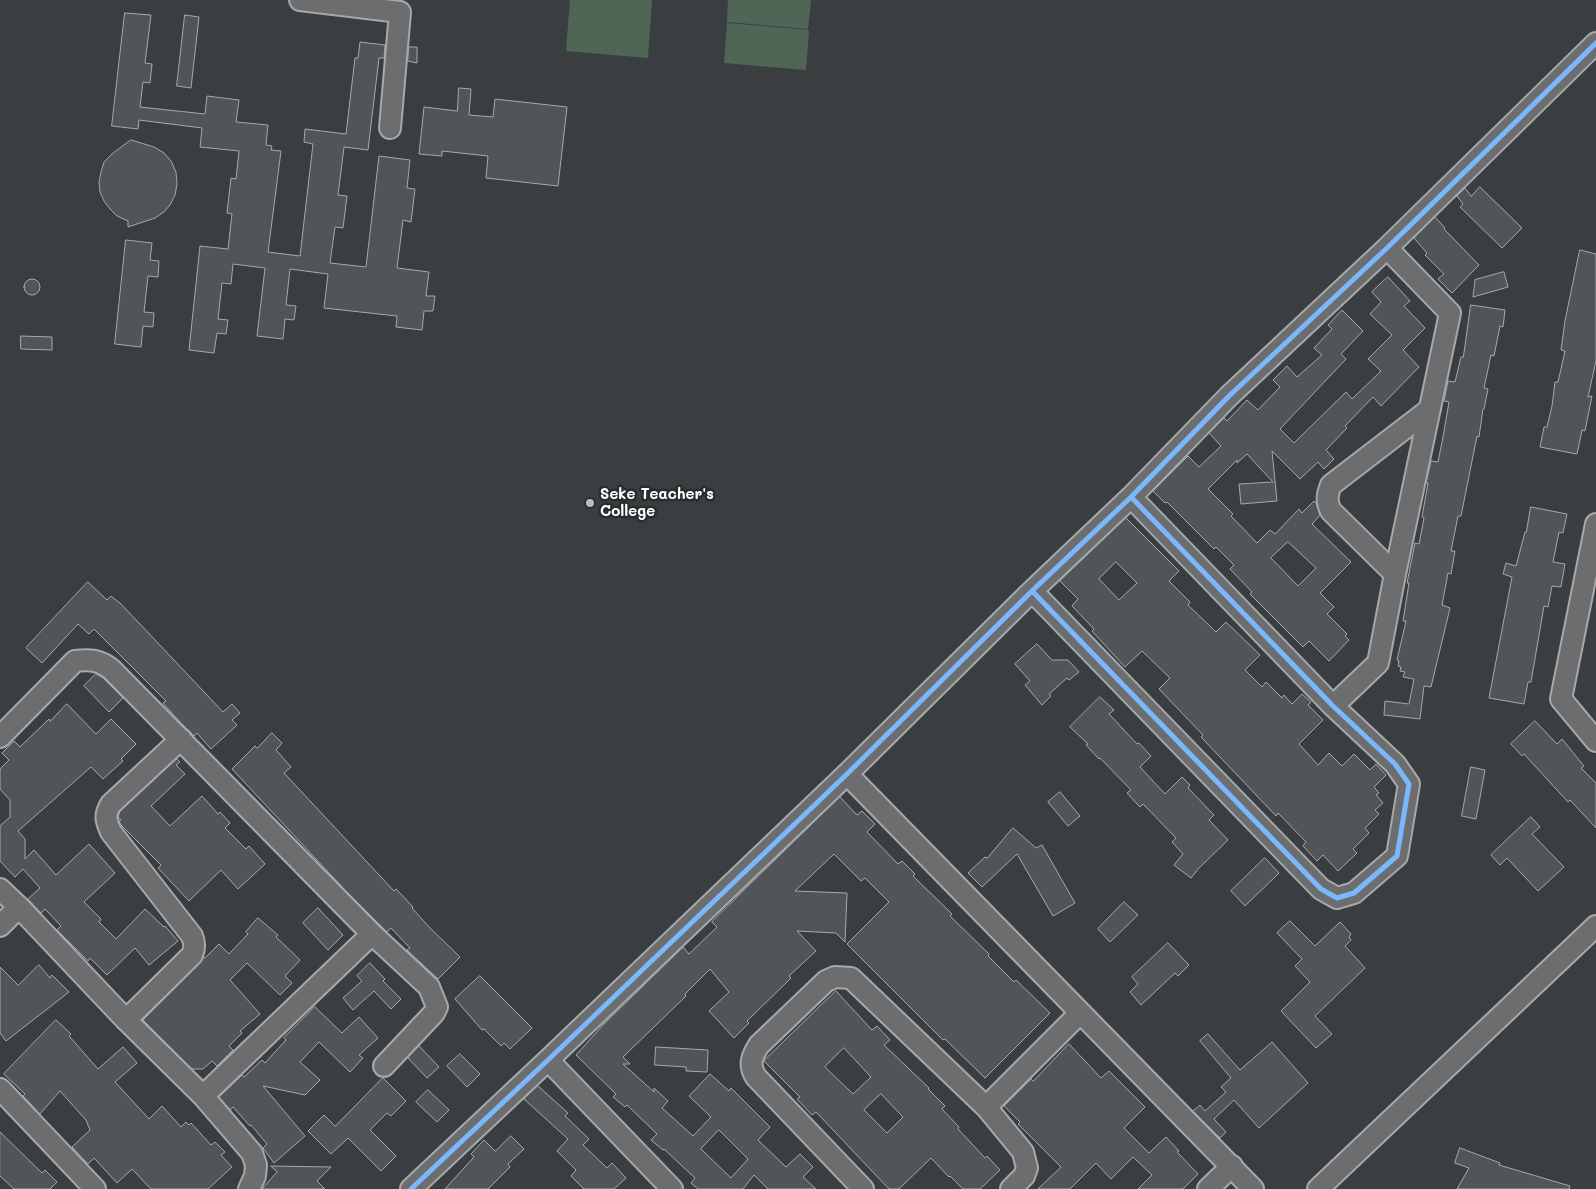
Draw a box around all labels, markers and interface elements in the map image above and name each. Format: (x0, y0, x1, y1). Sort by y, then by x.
place label: Seke Teacher's College (600, 485, 714, 520)
marker: Seke Teacher's College (584, 497, 596, 509)

